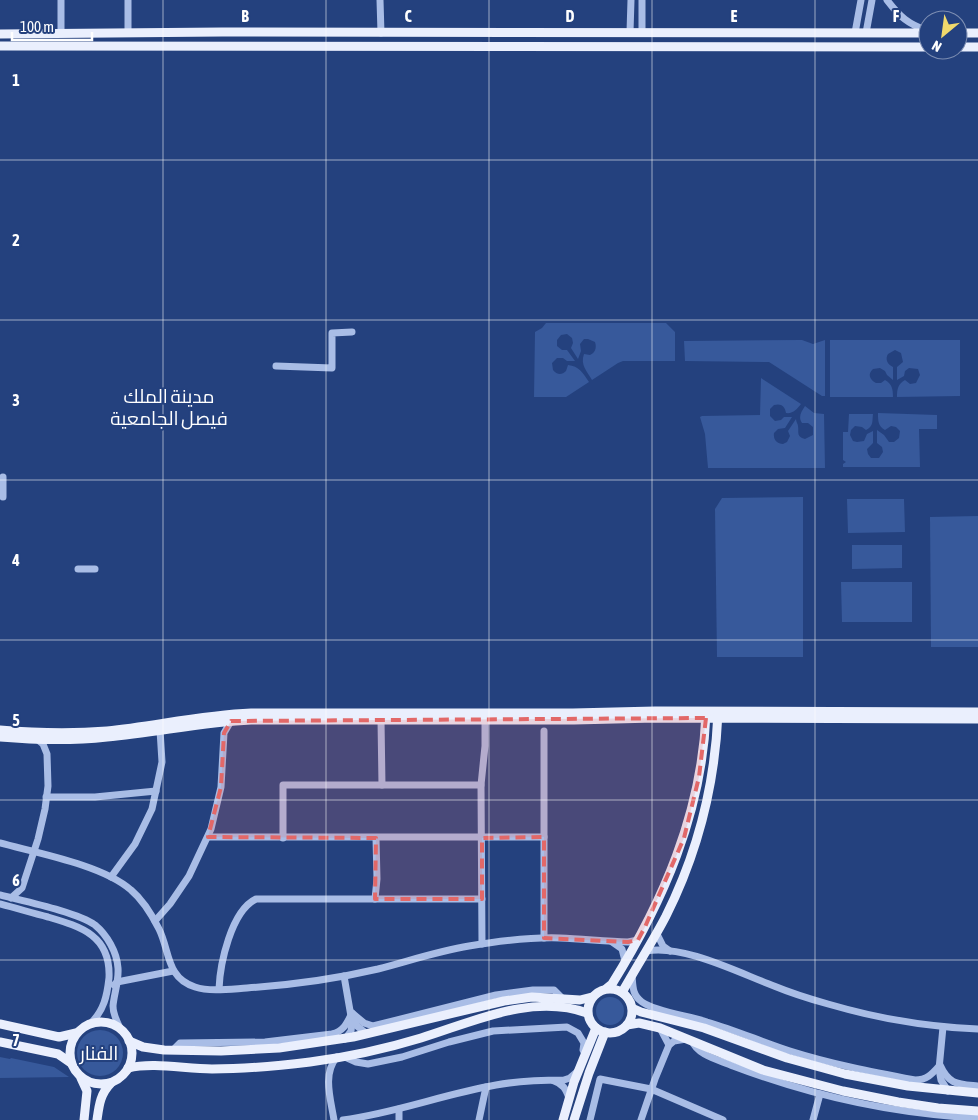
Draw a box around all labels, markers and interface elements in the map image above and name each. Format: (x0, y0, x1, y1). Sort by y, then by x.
text: B (241, 7, 249, 25)
text: C (404, 7, 412, 25)
text: D (566, 7, 575, 25)
text: E (731, 7, 738, 25)
text: F (893, 7, 900, 25)
scale bar (12, 10, 92, 42)
north arrow (918, 10, 968, 60)
text: 100 m (20, 18, 54, 35)
text: N (929, 37, 944, 55)
text: 1 (12, 71, 20, 89)
text: 2 (12, 231, 20, 249)
district label: مدينة الملك فيصل الجامعية (110, 385, 228, 430)
text: 3 (12, 391, 20, 409)
text: 4 (11, 551, 20, 569)
text: 5 (12, 711, 20, 729)
text: 6 (12, 871, 20, 889)
text: 7 (12, 1031, 20, 1049)
district label: الفنار (79, 1042, 118, 1065)

